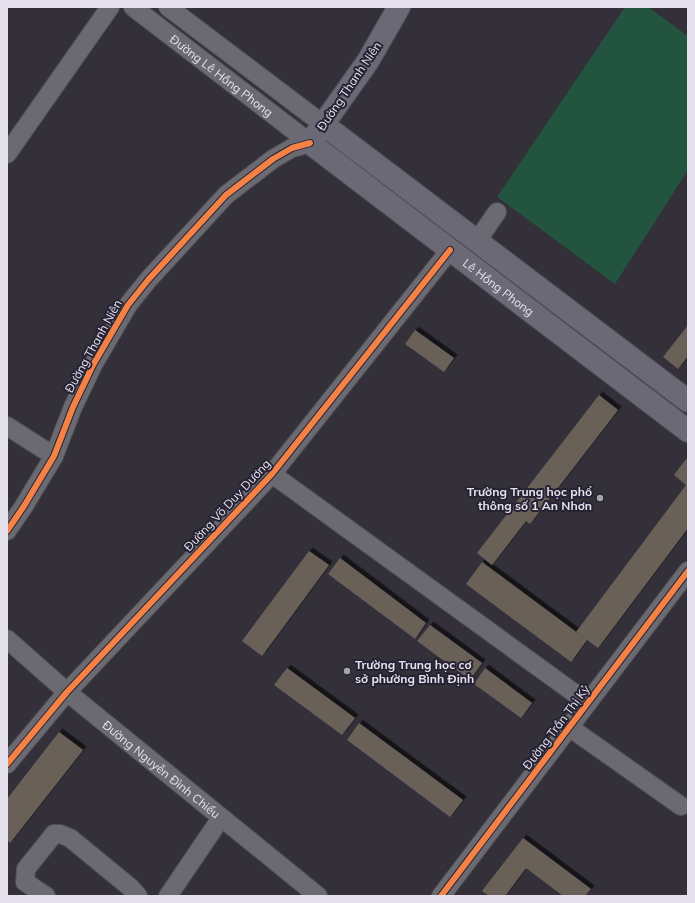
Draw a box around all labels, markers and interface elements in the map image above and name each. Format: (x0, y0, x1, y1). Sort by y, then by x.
street label: Đường Lê Hồng Phong (167, 31, 276, 120)
street label: Đường Thanh Niên (314, 39, 384, 133)
street label: Lê Hồng Phong (460, 255, 537, 319)
street label: Đường Thanh Niên (61, 297, 125, 395)
street label: Đường Võ Duy Dương (181, 456, 273, 554)
place label: Trường Trung học phổ thông số 1 An Nhơn (467, 484, 592, 513)
marker: Trường Trung học phổ thông số 1 An Nhơn (595, 493, 605, 503)
place label: Trường Trung học cơ sở phường Bình Định (355, 657, 474, 686)
marker: Trường Trung học cơ sở phường Bình Định (342, 666, 352, 676)
street label: Đường Trần Thị Kỷ (519, 681, 593, 772)
street label: Đường Nguyễn Đình Chiểu (100, 717, 223, 821)

